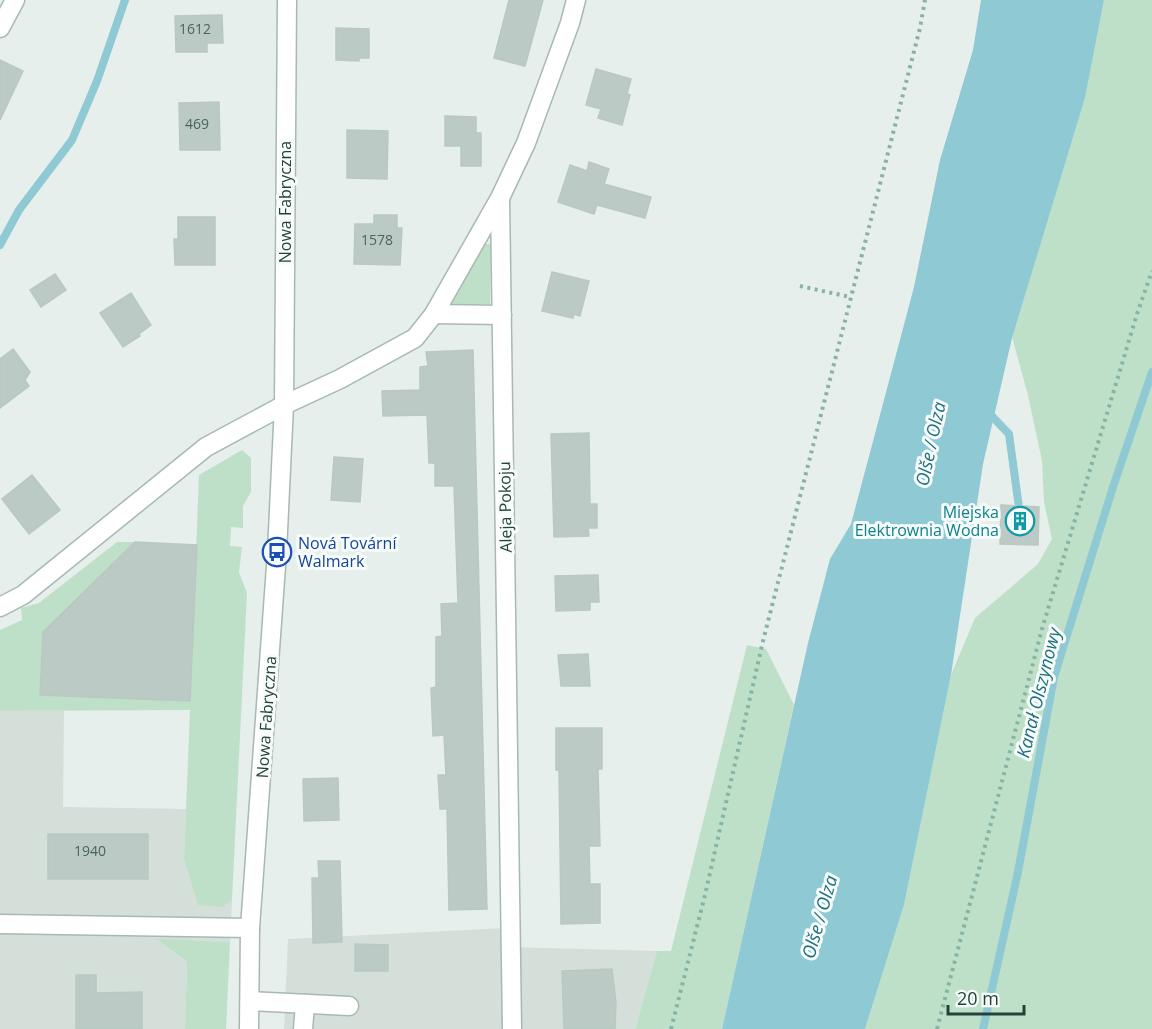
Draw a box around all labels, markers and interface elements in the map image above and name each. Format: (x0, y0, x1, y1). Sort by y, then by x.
house number: 1612 (179, 19, 211, 38)
house number: 469 (185, 114, 209, 133)
street label: Nowa Fabryczna (274, 141, 296, 263)
house number: 1578 (361, 230, 393, 249)
water label: Olše / Olza (909, 399, 951, 488)
street label: Aleja Pokoju (493, 461, 517, 553)
place label: Miejska Elektrownia Wodna (855, 501, 999, 541)
building icon: Miejska Elektrownia Wodna (1004, 505, 1036, 537)
place label: Nová Tovární Walmark (298, 532, 397, 572)
bus stop icon: Nová Tovární Walmark (261, 536, 293, 568)
water label: Kanał Olszynowy (1010, 624, 1066, 760)
street label: Nowa Fabryczna (251, 655, 281, 779)
house number: 1940 (74, 841, 106, 860)
water label: Olše / Olza (796, 872, 842, 961)
scale bar (948, 978, 1024, 1016)
text: 20 m (957, 986, 999, 1010)

